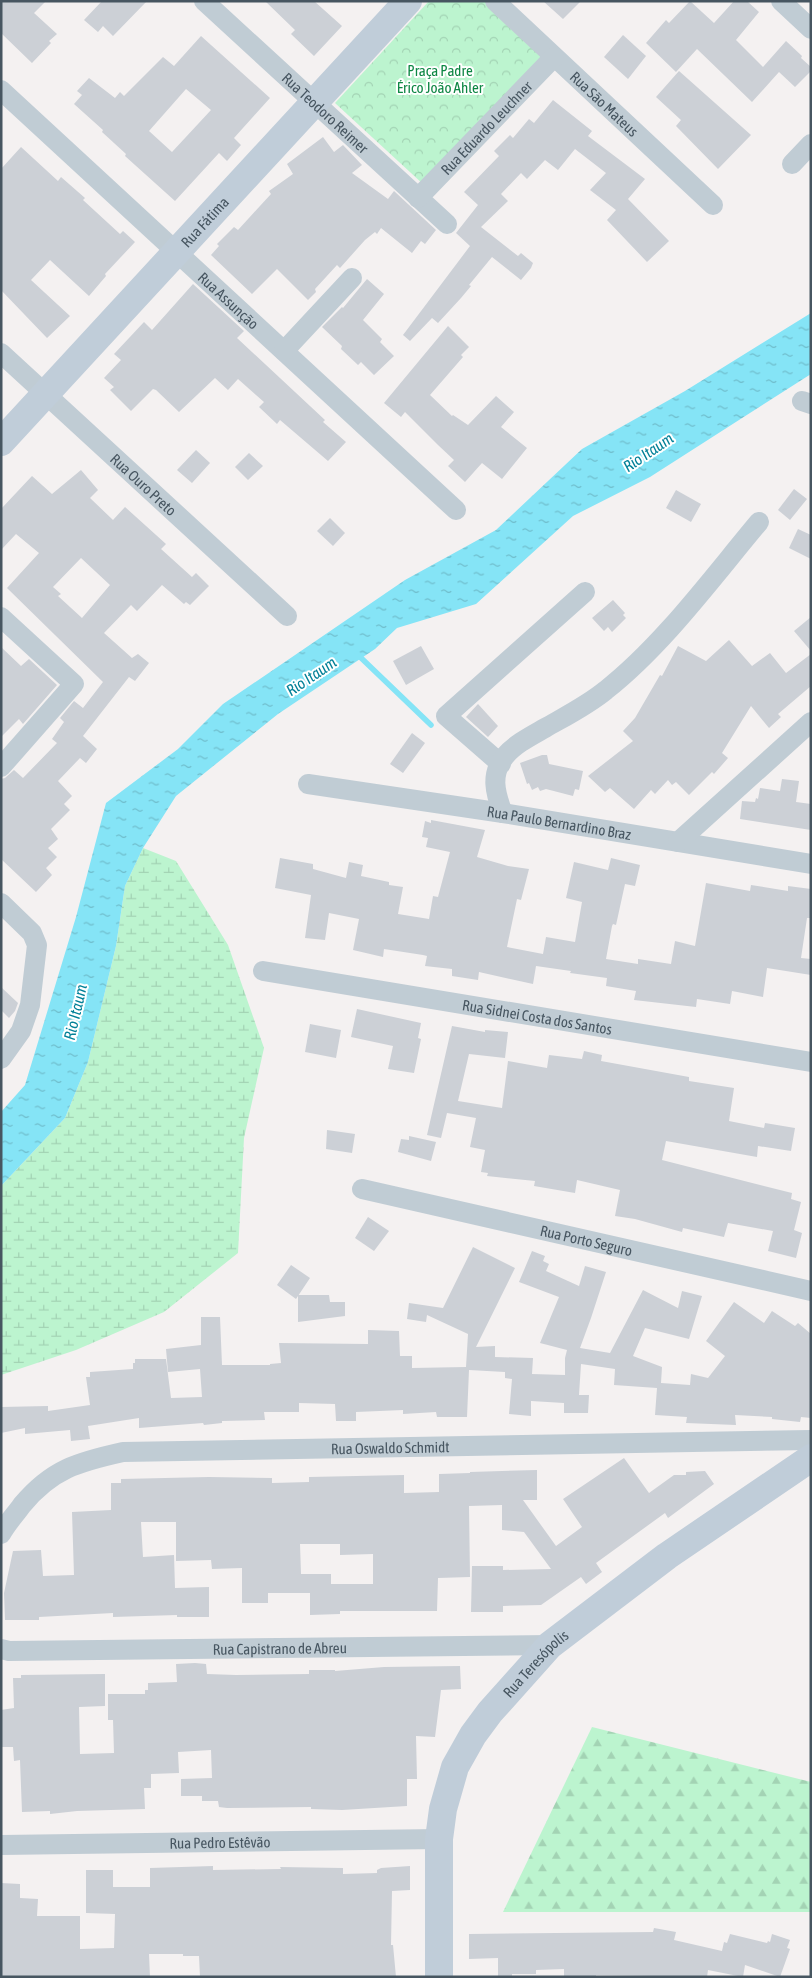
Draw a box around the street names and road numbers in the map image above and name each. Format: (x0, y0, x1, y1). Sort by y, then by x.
street label: Rua São Mateus (567, 68, 642, 139)
street label: Rua Teodoro Reimer (279, 69, 373, 157)
street label: Rua Eduardo Leuchner (437, 77, 535, 178)
street label: Rua Fátima (177, 193, 232, 250)
street label: Rua Assunção (195, 268, 262, 332)
street label: Rua Ouro Preto (107, 450, 180, 519)
street label: Rua Paulo Bernardino Braz (486, 802, 633, 843)
street label: Rua Sidnei Costa dos Santos (461, 996, 613, 1037)
street label: Rua Porto Seguro (539, 1221, 634, 1259)
street label: Rua Oswaldo Schmidt (331, 1438, 450, 1457)
street label: Rua Teresópolis (499, 1626, 571, 1700)
street label: Rua Capistrano de Abreu (213, 1639, 347, 1657)
street label: Rua Pedro Estêvão (169, 1833, 271, 1851)

